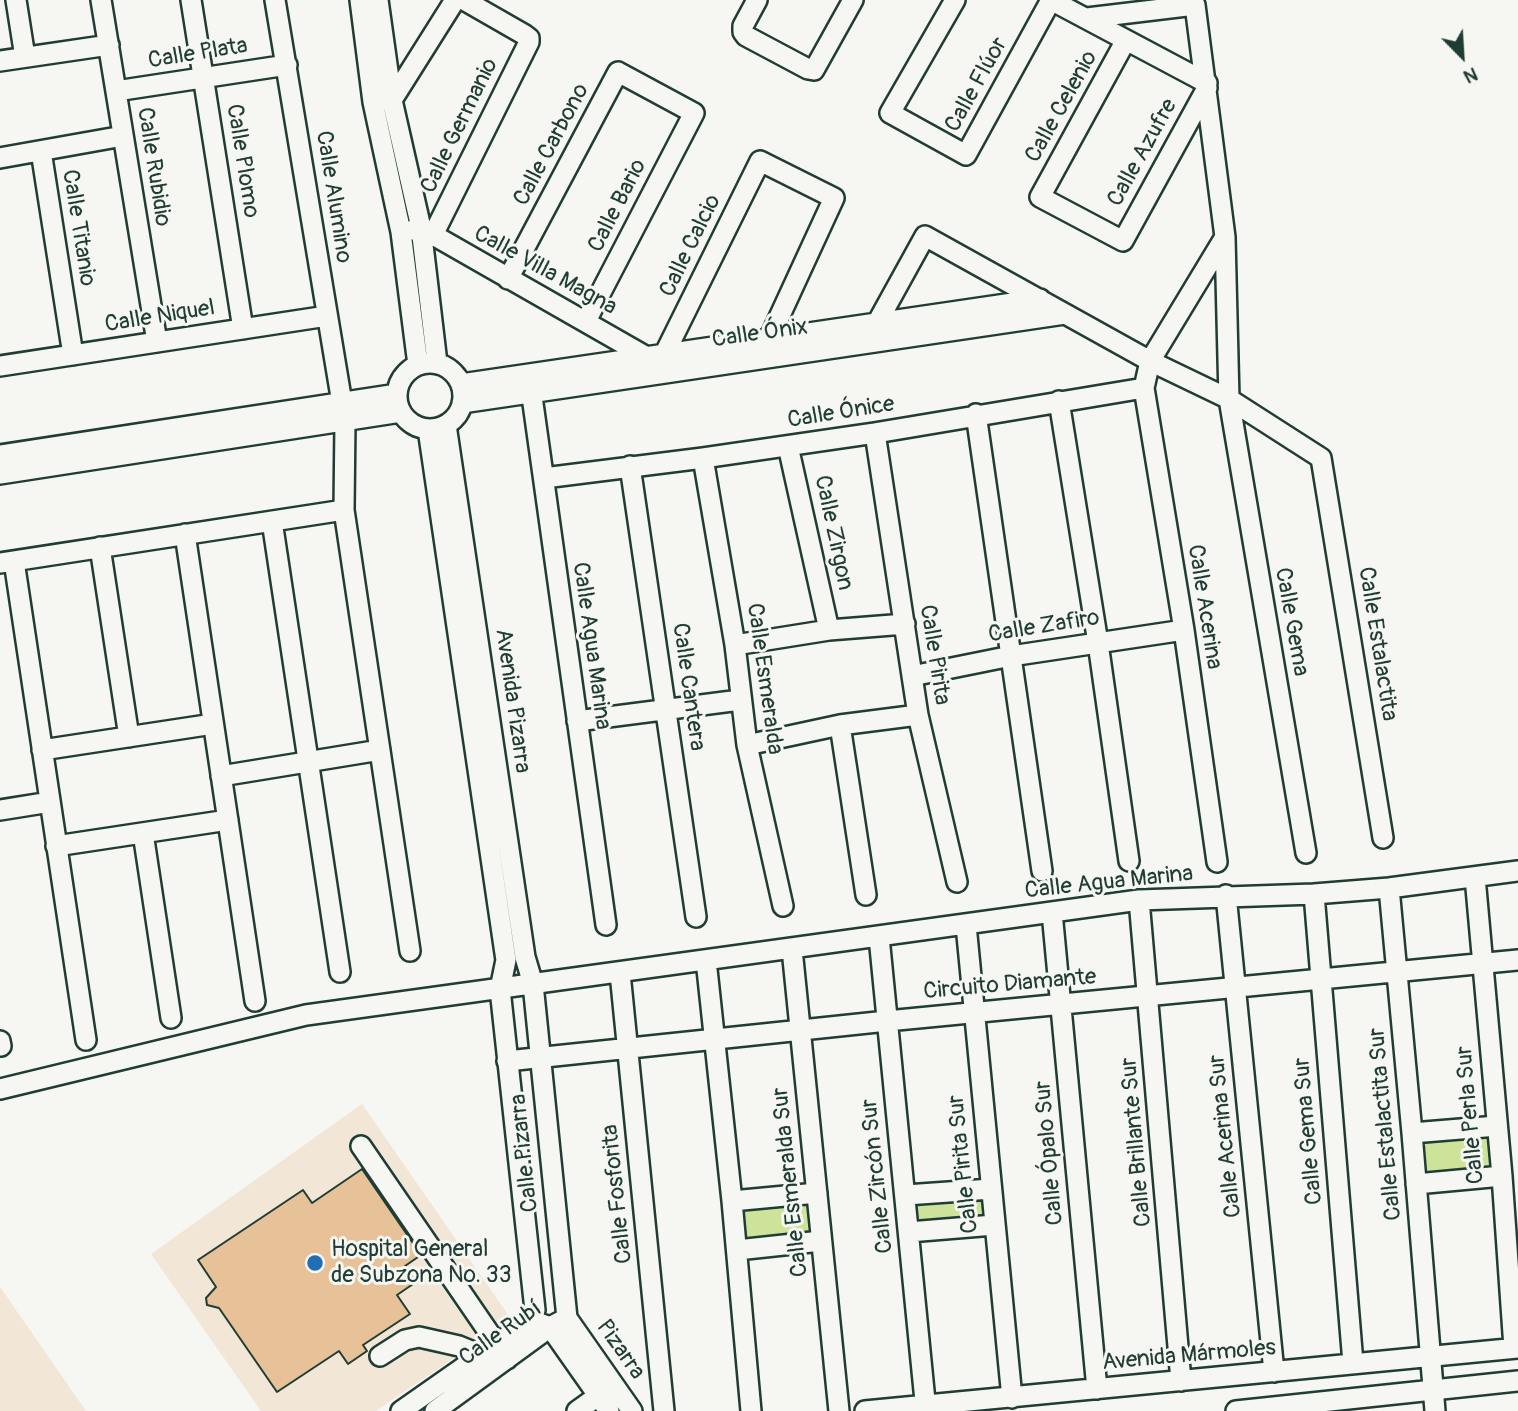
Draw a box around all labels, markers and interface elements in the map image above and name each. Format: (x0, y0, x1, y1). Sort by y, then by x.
north arrow (1427, 21, 1497, 91)
street label: Calle Plata (146, 33, 250, 75)
street label: Calle Flúor (940, 33, 1014, 137)
street label: Calle Celenio (1020, 46, 1104, 168)
street label: Calle Germanio (415, 54, 505, 198)
text: N (1460, 62, 1481, 89)
street label: Calle Carbono (508, 79, 596, 211)
street label: Calle Azufre (1102, 94, 1184, 212)
street label: Calle Plomo (219, 102, 265, 220)
street label: Calle Rubidio (130, 106, 176, 228)
street label: Calle Alumino (309, 129, 357, 265)
street label: Calle Bario (583, 155, 653, 257)
street label: Calle Titanio (55, 168, 101, 288)
street label: Calle Calcio (654, 190, 728, 302)
street label: Calle Villa Magna (469, 220, 621, 322)
street label: Calle Niquel (103, 295, 217, 339)
street label: Calle Ónix (710, 314, 810, 354)
street label: Calle Ónice (786, 391, 896, 435)
street label: Calle Zirgon (807, 473, 859, 593)
street label: Calle Acerina (1181, 543, 1227, 671)
street label: Calle Agua Marina (566, 560, 616, 732)
street label: Calle Estalactita (1351, 565, 1403, 723)
street label: Calle Gema (1268, 566, 1314, 678)
street label: Calle Esmeralda (740, 602, 788, 756)
street label: Calle Pirita (912, 603, 956, 707)
street label: Calle Zafiro (986, 605, 1102, 649)
street label: Calle Cantera (665, 621, 711, 753)
street label: Avenida Pizarra (488, 627, 536, 775)
street label: Calle Agua Marina (1024, 860, 1194, 906)
street label: Circuito Diamante (922, 964, 1098, 1006)
street label: Calle Estalactita Sur (1364, 1026, 1408, 1222)
street label: Calle Perla Sur (1451, 1045, 1491, 1185)
street label: Calle Acerina Sur (1204, 1053, 1248, 1219)
street label: Calle Brillante Sur (1116, 1056, 1158, 1228)
street label: Calle Gema Sur (1289, 1056, 1329, 1206)
street label: Calle Ópalo Sur (1030, 1079, 1070, 1227)
street label: Calle Esmeralda Sur (767, 1086, 815, 1278)
street label: Calle Pizarra (505, 1093, 545, 1213)
street label: Calle Pirita Sur (943, 1093, 985, 1235)
street label: Calle Zircón Sur (856, 1097, 900, 1255)
street label: Calle Fosforita (597, 1123, 639, 1265)
place label: Hospital General de Subzona No. 33 (331, 1236, 512, 1290)
marker: Hospital General de Subzona No. 33 (305, 1253, 325, 1273)
street label: Calle Rubí (454, 1296, 548, 1372)
street label: Pizarra (590, 1315, 650, 1385)
street label: Avenida Mármoles (1101, 1335, 1277, 1377)

